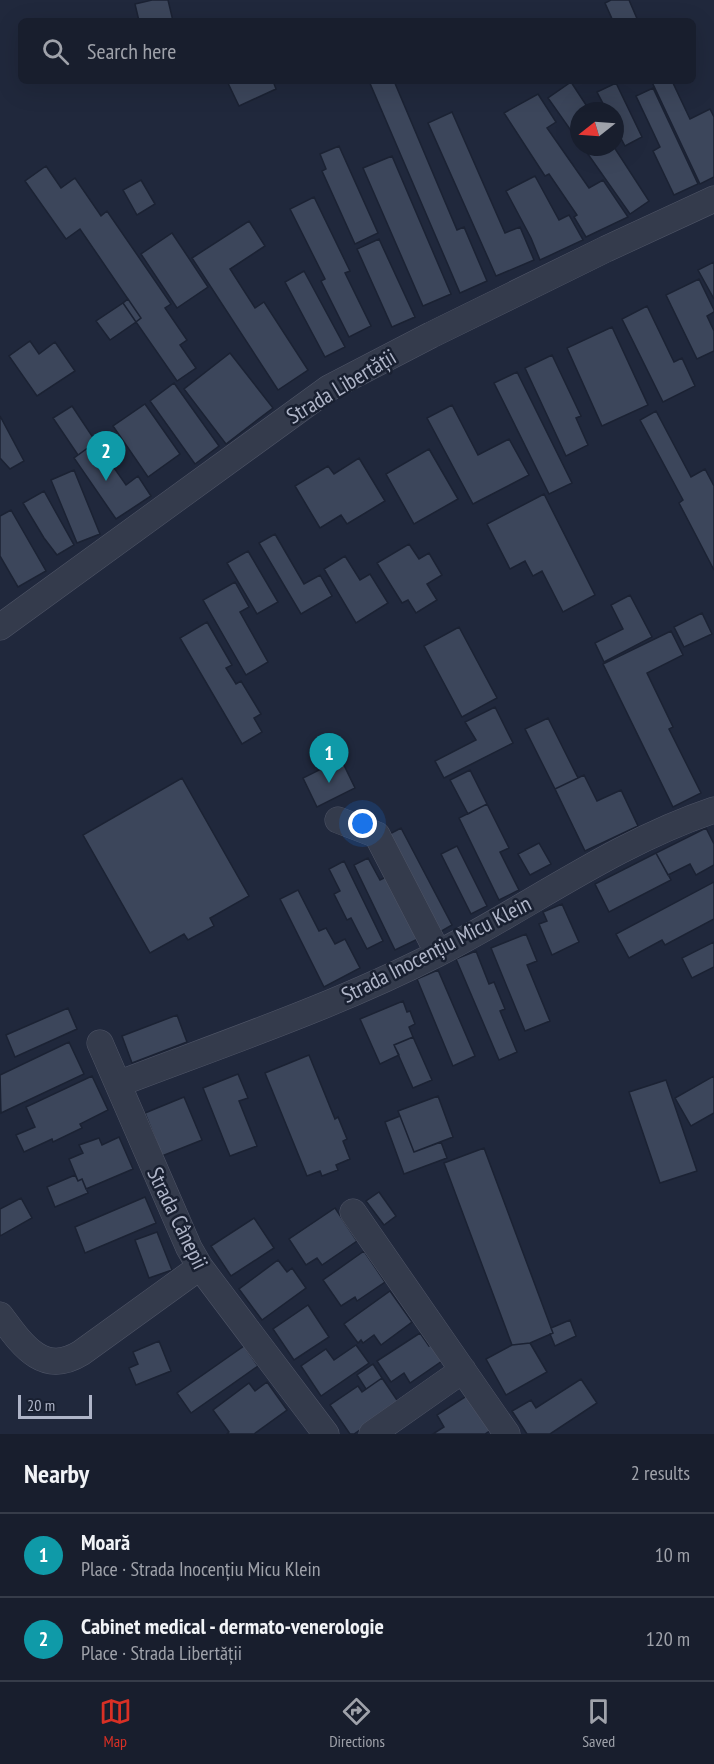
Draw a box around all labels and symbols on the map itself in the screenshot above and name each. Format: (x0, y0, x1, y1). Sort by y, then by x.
north arrow (570, 102, 624, 156)
street label: Strada Libertății (281, 342, 401, 430)
pin: 2 (86, 432, 126, 481)
pin: 1 (310, 734, 348, 783)
your location (348, 809, 377, 838)
street label: Strada Inocențiu Micu Klein (336, 889, 536, 1009)
street label: Strada Cânepii (141, 1162, 215, 1274)
scale bar (18, 1392, 92, 1420)

